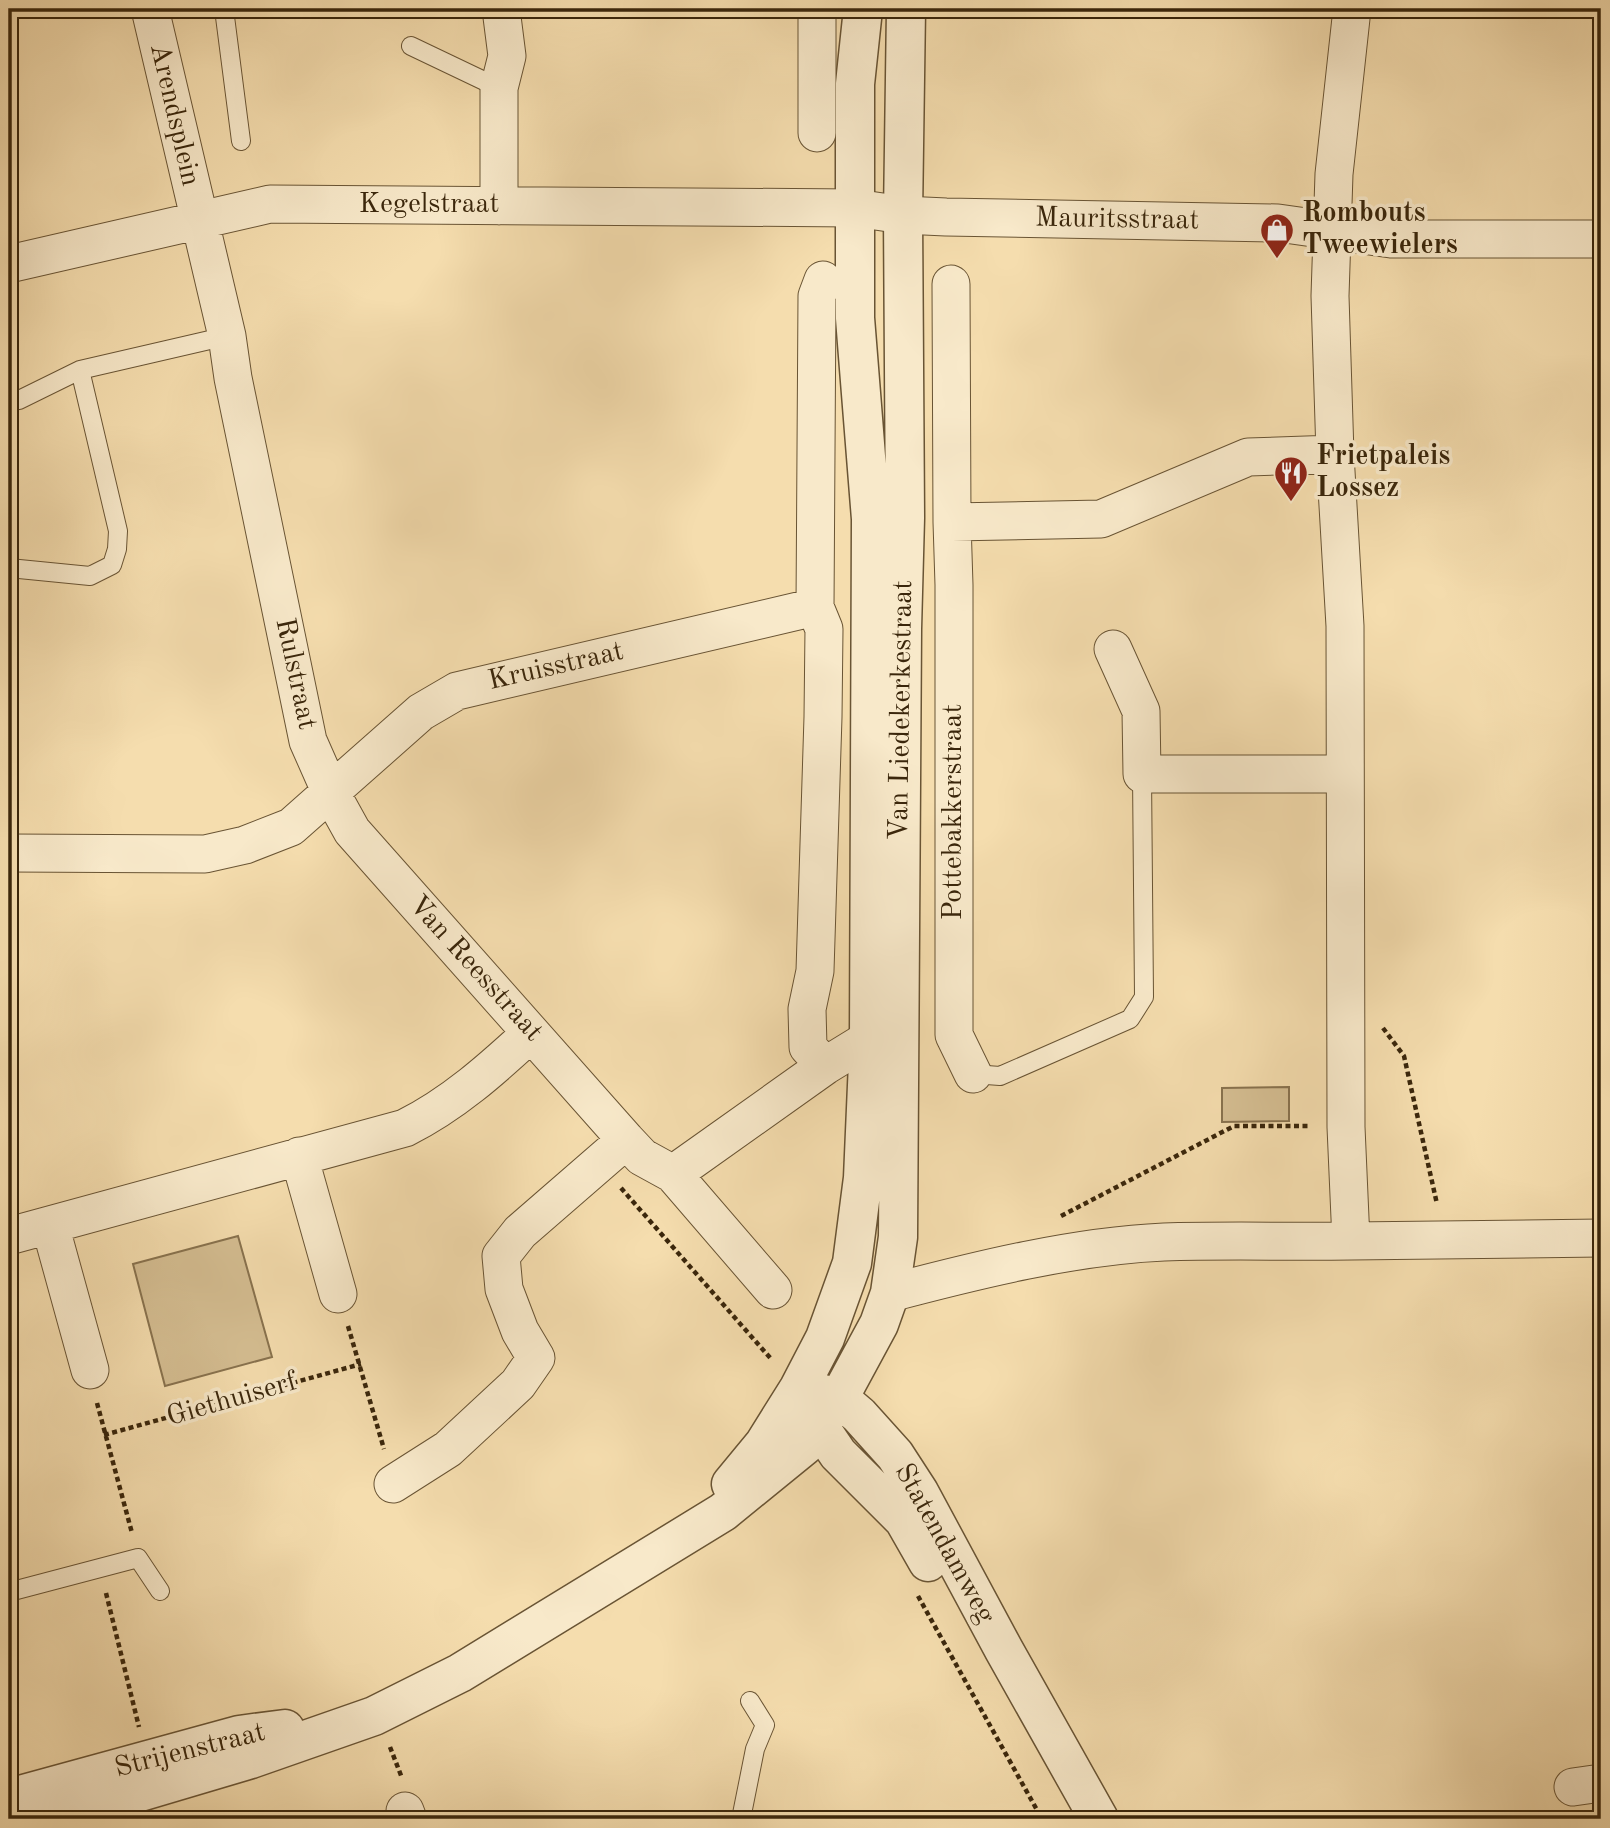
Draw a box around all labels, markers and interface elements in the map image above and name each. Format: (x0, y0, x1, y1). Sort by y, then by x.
street label: Arendsplein (144, 41, 204, 189)
street label: Kegelstraat (359, 191, 499, 219)
place label: Rombouts Tweewielers (1302, 200, 1458, 260)
street label: Mauritsstraat (1035, 205, 1199, 235)
shop icon: Rombouts Tweewielers (1258, 211, 1296, 260)
place label: Frietpaleis Lossez (1316, 443, 1450, 503)
restaurant icon: Frietpaleis Lossez (1272, 454, 1310, 503)
street label: Van Liedekerkestraat (886, 580, 918, 840)
street label: Rulstraat (270, 616, 320, 732)
street label: Kruisstraat (486, 638, 626, 696)
street label: Pottebakkerstraat (940, 704, 968, 920)
street label: Van Reesstraat (403, 891, 547, 1047)
street label: Giethuiserf (164, 1368, 302, 1432)
street label: Statendamweg (889, 1459, 999, 1629)
street label: Strijenstraat (112, 1719, 268, 1783)

